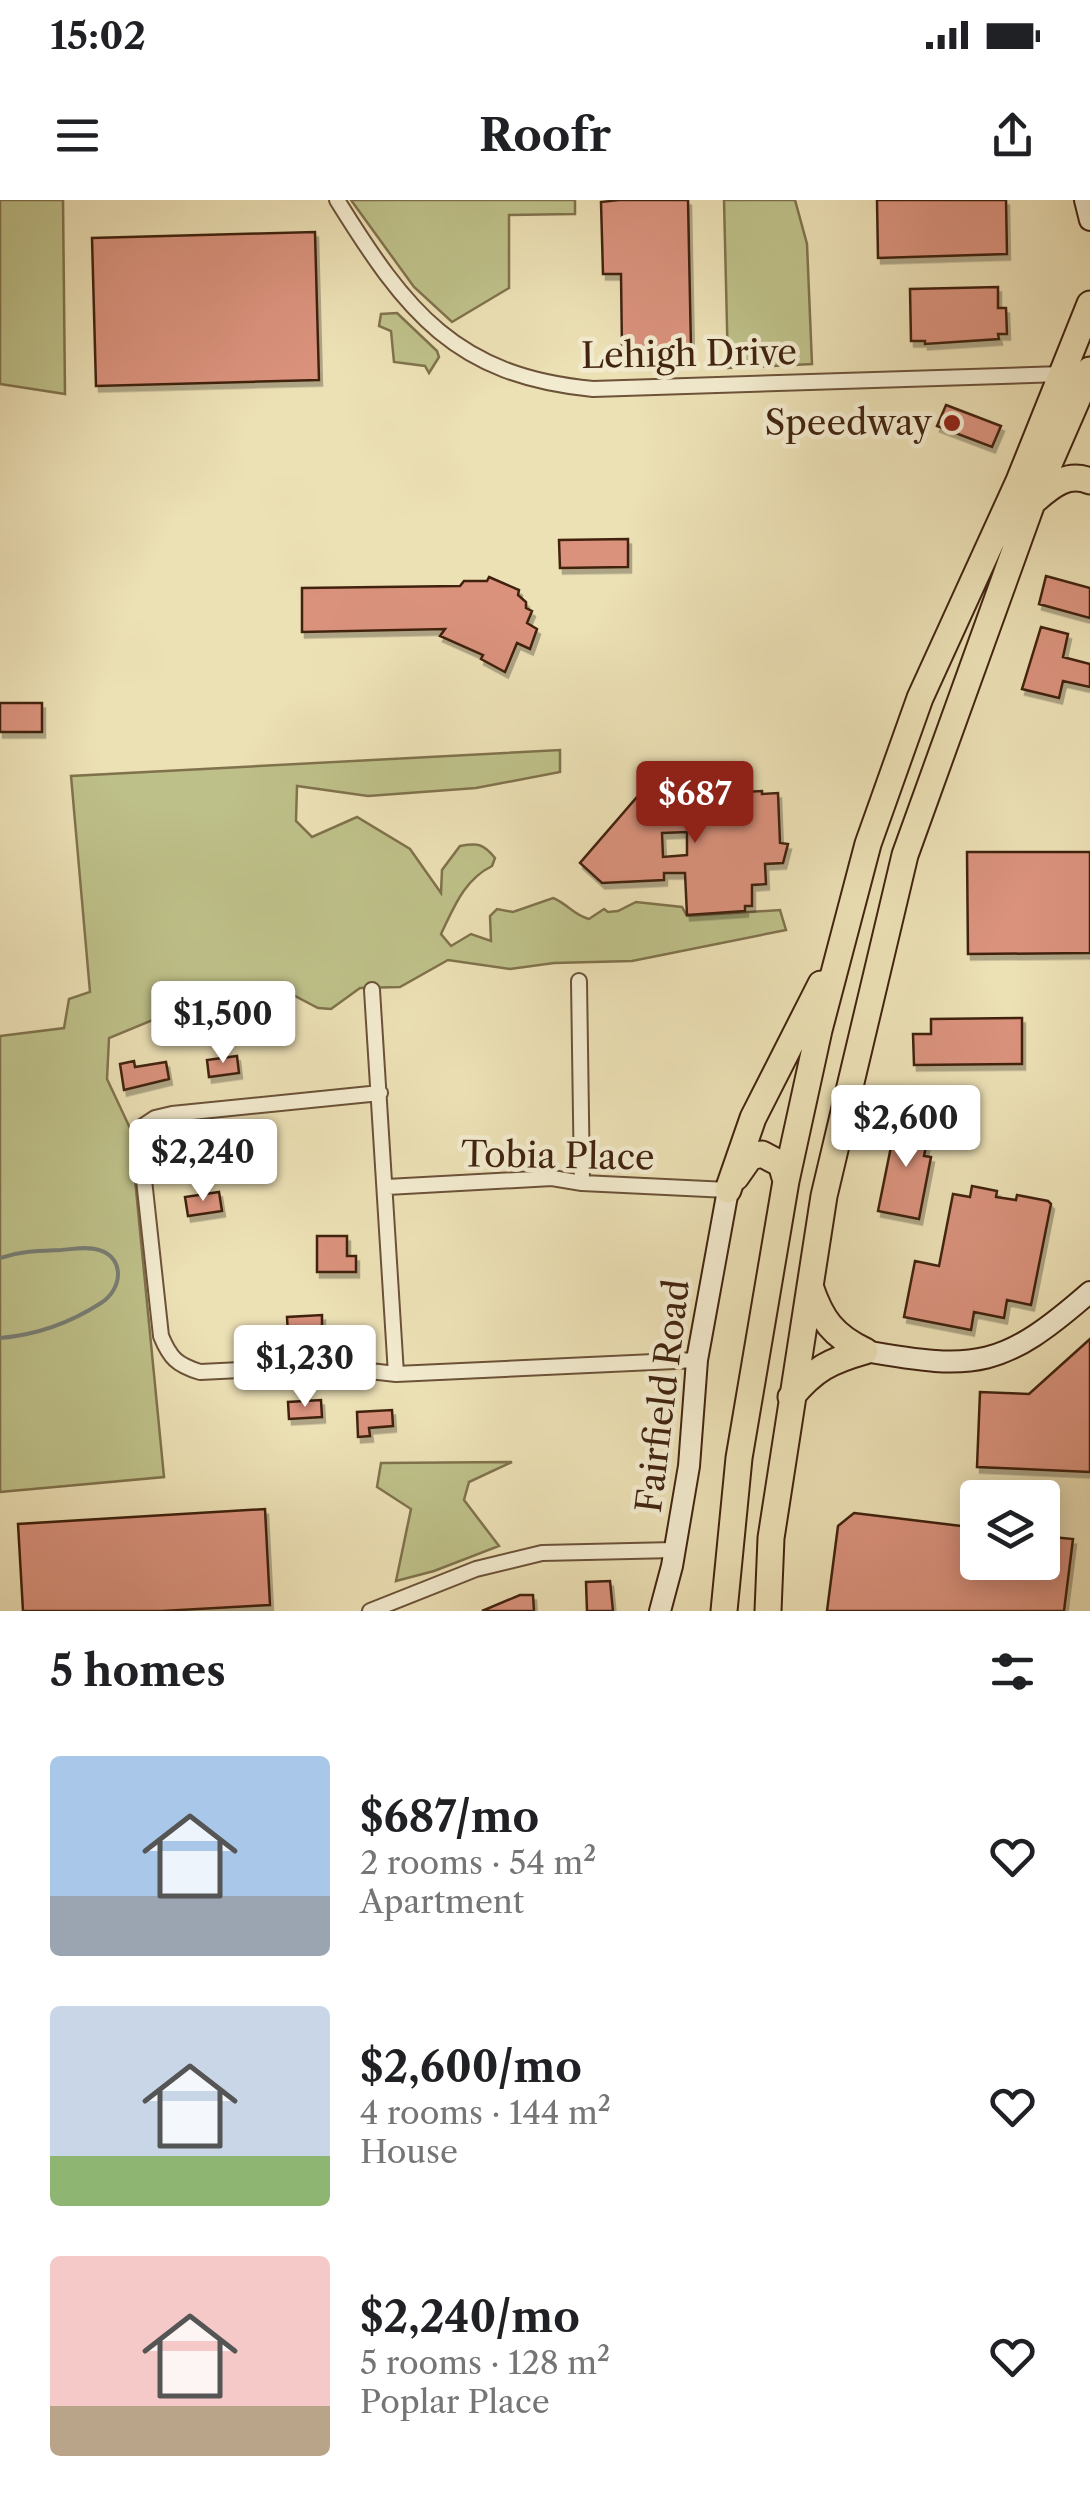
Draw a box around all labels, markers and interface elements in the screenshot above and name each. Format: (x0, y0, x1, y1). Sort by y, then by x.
text: 15:02 (50, 12, 146, 59)
text: Roofr (479, 107, 611, 163)
icon: menu (50, 108, 105, 163)
icon: share (985, 108, 1040, 163)
street label: Lehigh Drive (581, 330, 797, 377)
place label: Speedway (764, 401, 932, 444)
marker: Speedway (941, 412, 963, 434)
pin: $687 (636, 761, 754, 846)
text: $687 (658, 774, 732, 813)
pin: $1,500 (142, 981, 304, 1066)
text: $1,500 (173, 994, 273, 1033)
pin: $2,600 (825, 1085, 987, 1170)
text: $2,600 (853, 1098, 959, 1137)
pin: $2,240 (122, 1119, 284, 1204)
text: $2,240 (151, 1132, 255, 1171)
street label: Tobia Place (461, 1132, 655, 1179)
street label: Fairfield Road (627, 1277, 698, 1515)
pin: $1,230 (224, 1325, 386, 1410)
text: $1,230 (256, 1338, 354, 1377)
map controls (960, 1480, 1060, 1580)
button: layers (960, 1480, 1060, 1580)
icon: filters (985, 1644, 1040, 1699)
text: 5 homes (50, 1645, 226, 1697)
text: $687/mo (360, 1791, 539, 1843)
icon: home (130, 1796, 250, 1916)
icon: heart (985, 1829, 1040, 1884)
text: 2 rooms · 54 m² (360, 1843, 596, 1882)
text: Apartment (360, 1882, 524, 1921)
text: $2,600/mo (360, 2041, 582, 2093)
icon: home (130, 2046, 250, 2166)
icon: heart (985, 2079, 1040, 2134)
text: 4 rooms · 144 m² (360, 2093, 611, 2132)
text: House (360, 2132, 458, 2171)
text: $2,240/mo (360, 2291, 580, 2343)
icon: home (130, 2296, 250, 2416)
icon: heart (985, 2329, 1040, 2384)
text: 5 rooms · 128 m² (360, 2343, 610, 2382)
text: Poplar Place (360, 2382, 550, 2421)

